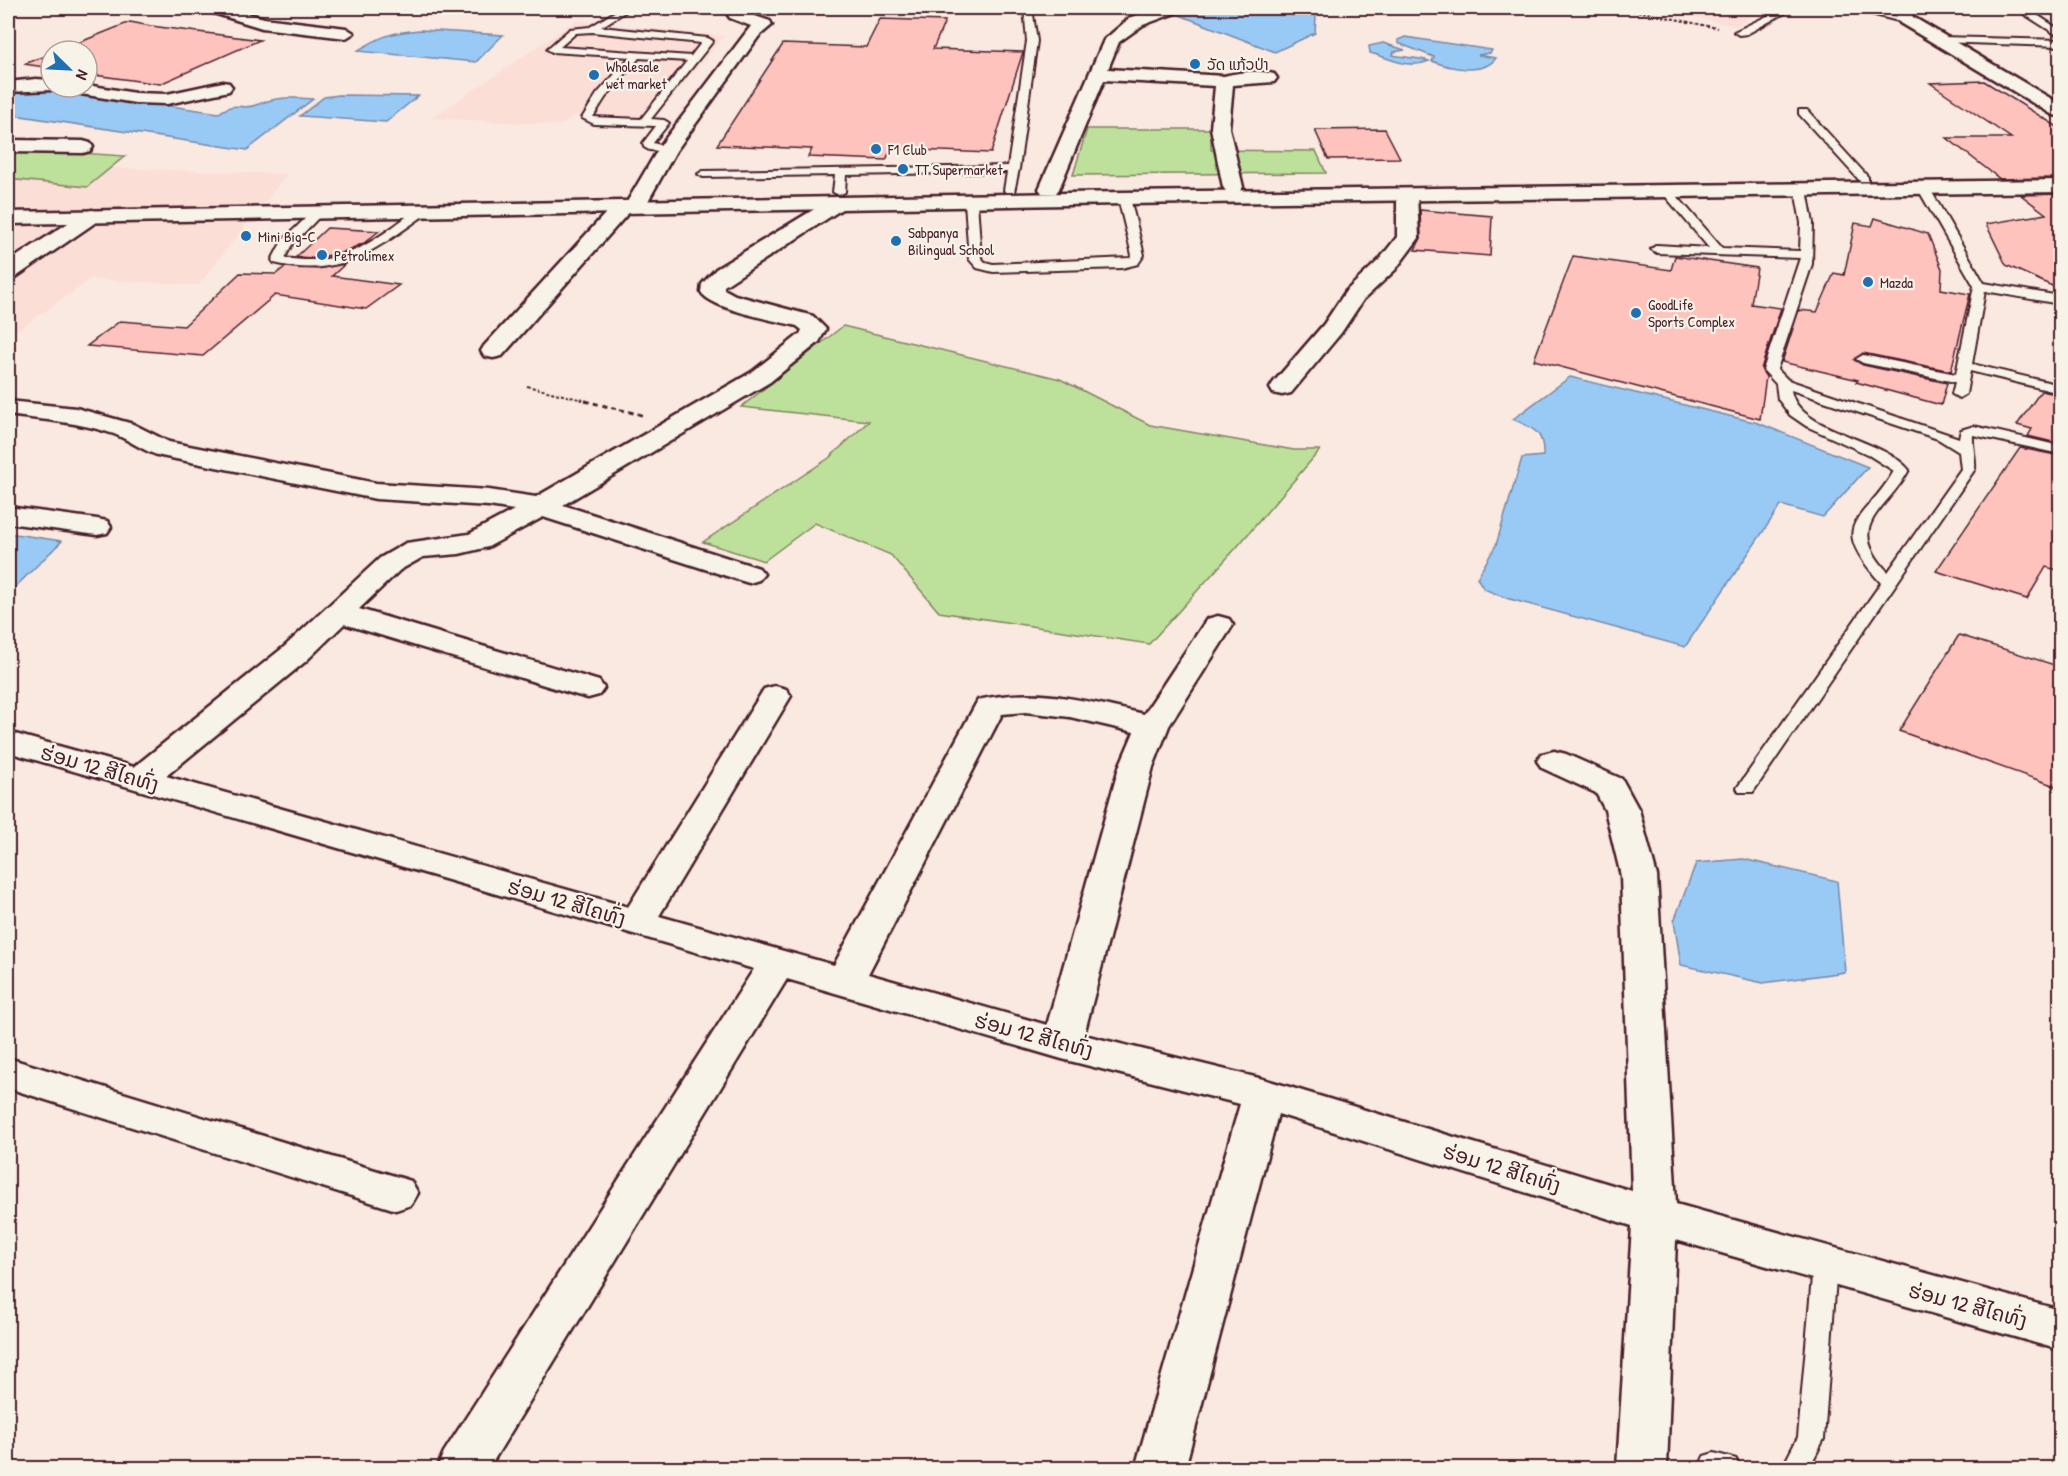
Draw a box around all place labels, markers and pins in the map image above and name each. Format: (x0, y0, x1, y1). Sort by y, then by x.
place label: ວັດ ແກ້ວປ່າ (1207, 54, 1269, 75)
place label: Wholesale wet market (606, 56, 668, 94)
marker: ວັດ ແກ້ວປ່າ (1188, 57, 1202, 71)
marker: Wholesale wet market (587, 68, 601, 82)
place label: F1 Club (887, 139, 927, 160)
marker: F1 Club (869, 142, 883, 156)
place label: TT Supermarket (915, 159, 1004, 180)
marker: TT Supermarket (896, 162, 910, 176)
place label: Sabpanya Bilingual School (908, 222, 994, 260)
place label: Mini Big-C (258, 226, 316, 247)
marker: Mini Big-C (239, 229, 253, 243)
marker: Sabpanya Bilingual School (889, 234, 903, 248)
place label: Petrolimex (334, 245, 395, 266)
marker: Petrolimex (315, 248, 329, 262)
place label: Mazda (1880, 272, 1913, 293)
marker: Mazda (1861, 275, 1875, 289)
place label: GoodLife Sports Complex (1648, 294, 1735, 332)
marker: GoodLife Sports Complex (1629, 306, 1643, 320)

